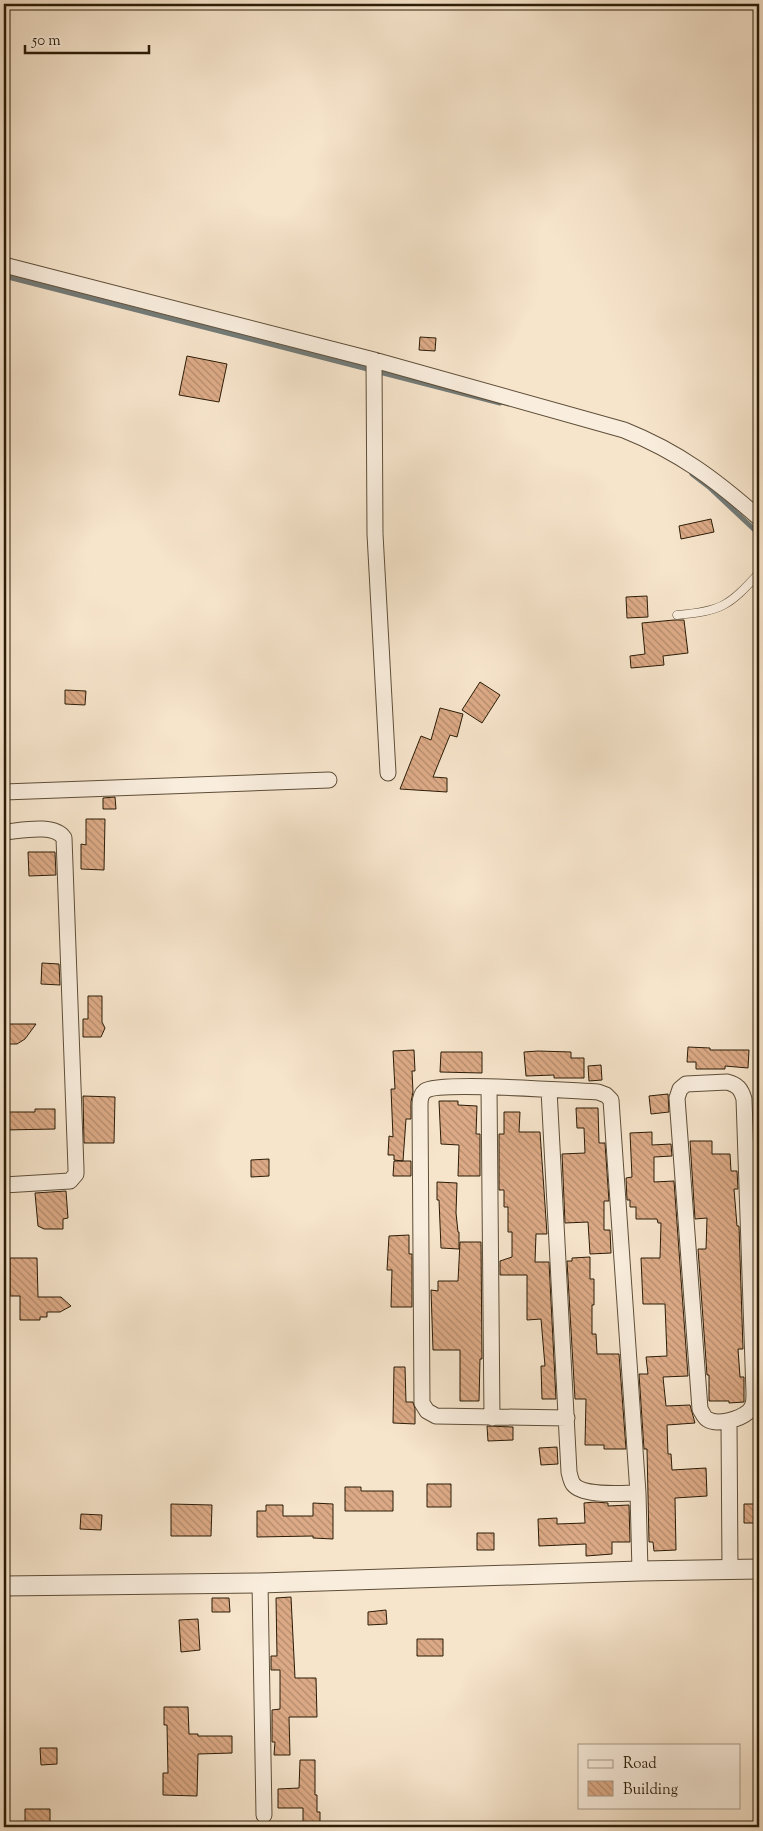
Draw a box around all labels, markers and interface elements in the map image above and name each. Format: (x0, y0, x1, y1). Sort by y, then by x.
scale bar (25, 22, 149, 54)
text: 50 m (31, 31, 61, 52)
legend (578, 1744, 740, 1808)
text: Road (623, 1754, 657, 1775)
text: Building (623, 1780, 678, 1801)

